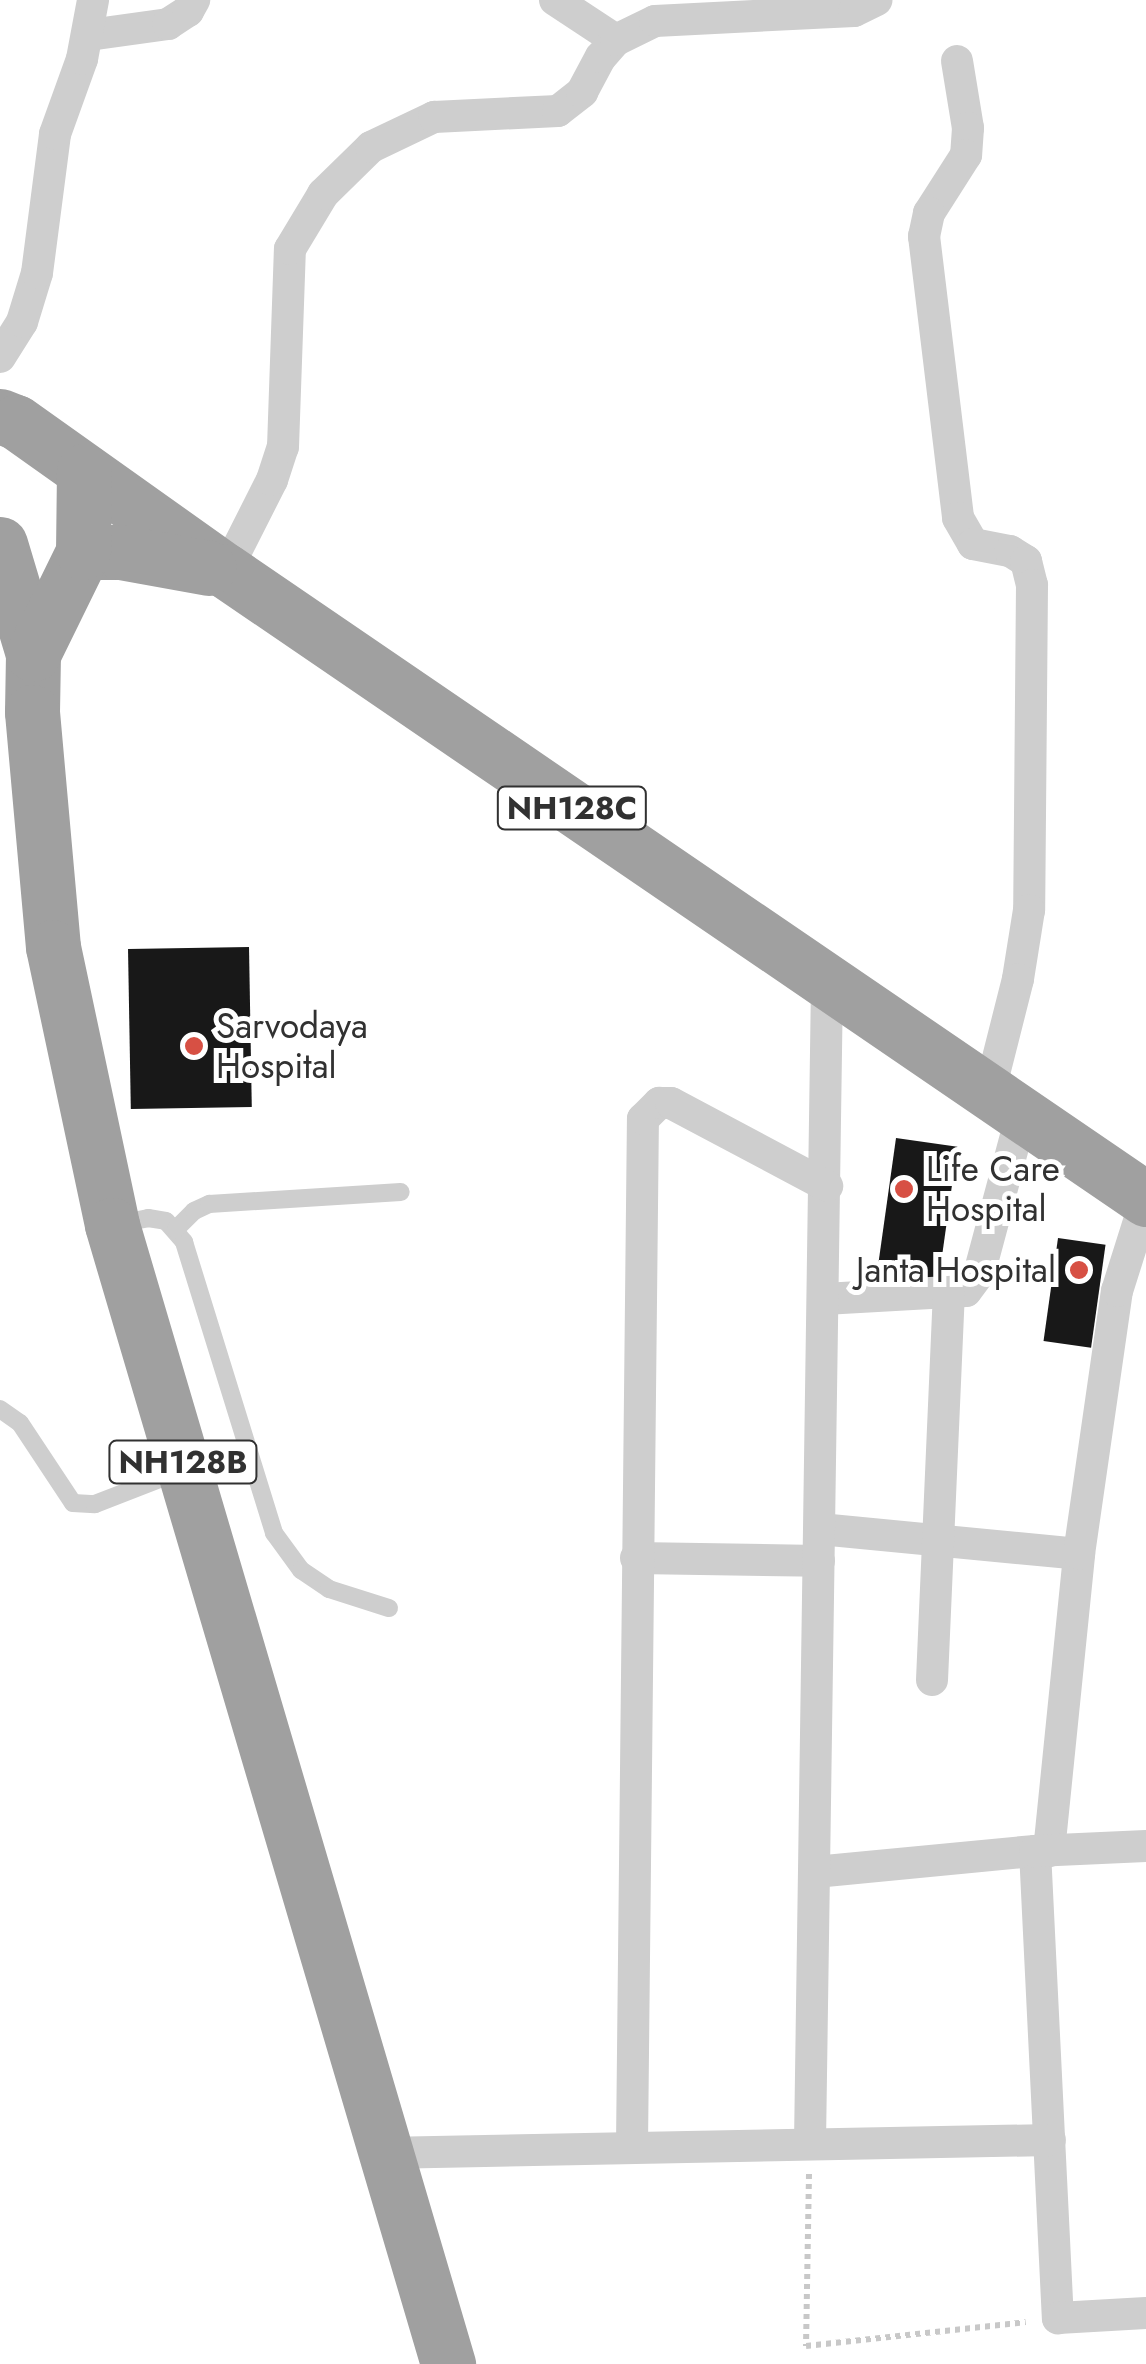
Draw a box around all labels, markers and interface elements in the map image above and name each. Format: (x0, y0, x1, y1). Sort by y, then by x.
road number: NH128C (494, 781, 650, 835)
place label: Sarvodaya Hospital (216, 1005, 368, 1087)
marker: Sarvodaya Hospital (181, 1033, 207, 1059)
place label: Life Care Hospital (926, 1148, 1060, 1230)
marker: Life Care Hospital (891, 1176, 917, 1202)
place label: Janta Hospital (856, 1249, 1056, 1291)
marker: Janta Hospital (1066, 1257, 1092, 1283)
road number: NH128B (108, 1435, 258, 1489)

